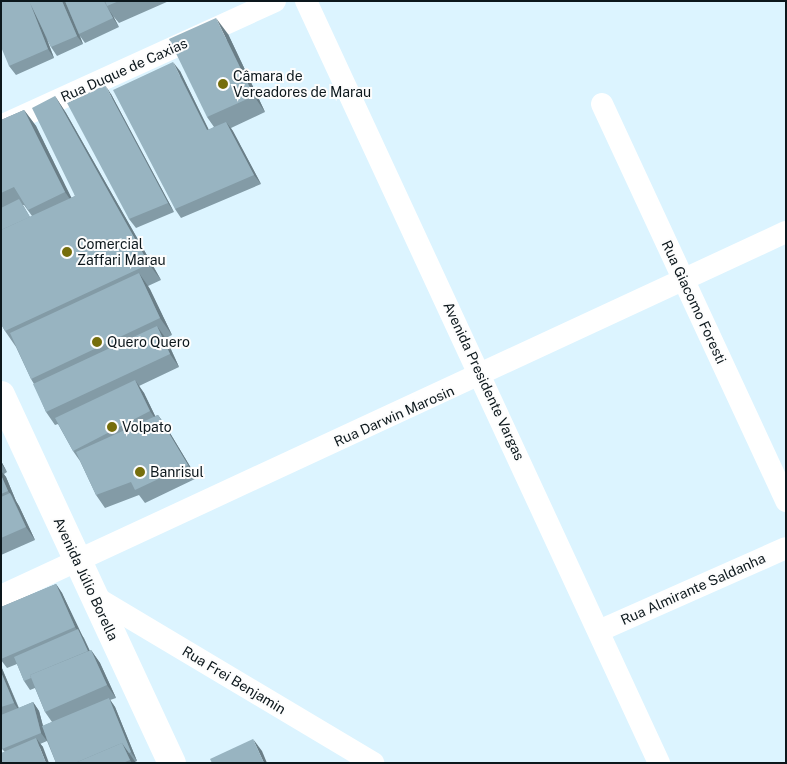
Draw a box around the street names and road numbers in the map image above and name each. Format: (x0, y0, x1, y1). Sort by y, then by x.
street label: Rua Duque de Caxias (58, 34, 190, 106)
street label: Rua Giacomo Foresti (658, 238, 730, 366)
street label: Avenida Presidente Vargas (440, 299, 528, 463)
street label: Rua Darwin Marosin (331, 382, 457, 450)
street label: Avenida Júlio Borella (50, 515, 122, 643)
street label: Rua Almirante Saldanha (618, 549, 768, 629)
street label: Rua Frei Benjamin (179, 642, 289, 718)

